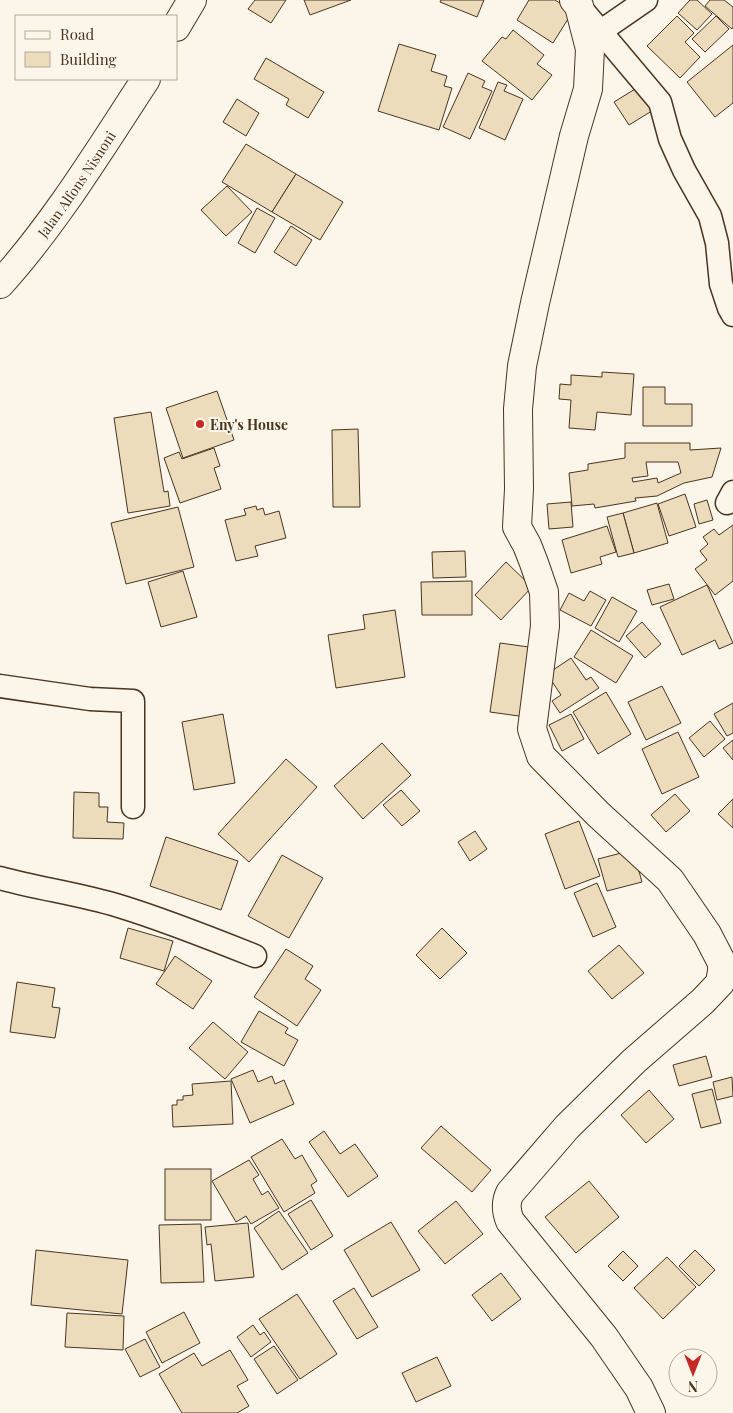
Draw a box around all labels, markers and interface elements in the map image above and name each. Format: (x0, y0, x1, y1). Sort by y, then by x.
legend (15, 15, 178, 80)
text: Road (60, 24, 94, 44)
text: Building (60, 49, 117, 69)
street label: Jalan Alfons Nisnoni (32, 127, 119, 242)
place label: Eny's House (210, 415, 288, 434)
marker: Eny's House (194, 418, 206, 430)
north arrow (668, 1348, 718, 1398)
text: N (688, 1377, 698, 1396)

